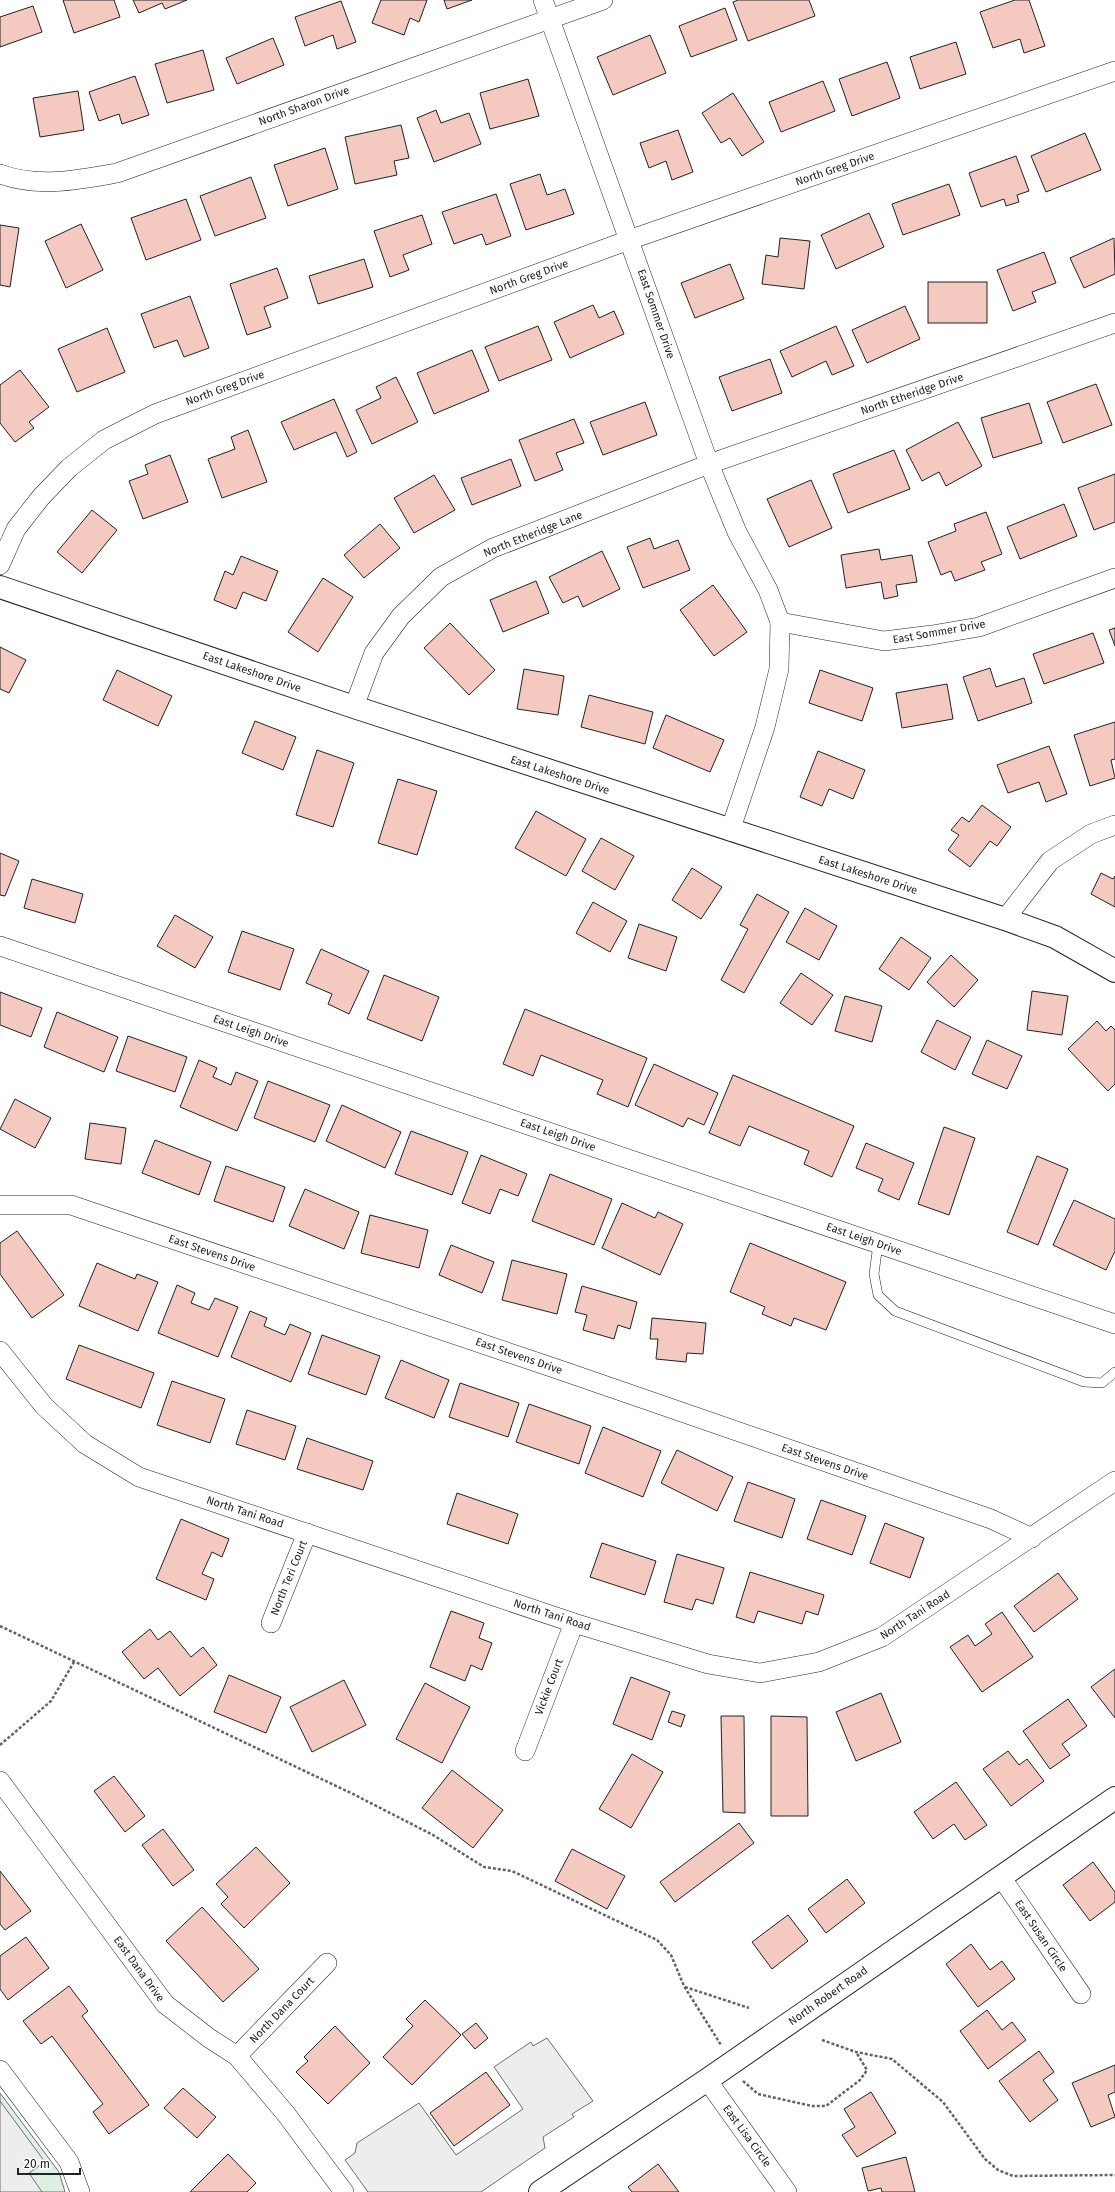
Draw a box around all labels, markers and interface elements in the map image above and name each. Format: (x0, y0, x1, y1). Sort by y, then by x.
street label: North Sharon Drive (257, 84, 351, 128)
street label: North Greg Drive (794, 149, 876, 189)
street label: North Greg Drive (488, 257, 570, 297)
street label: East Sommer Drive (635, 268, 677, 360)
street label: North Greg Drive (184, 368, 266, 408)
street label: North Etheridge Drive (859, 370, 965, 418)
street label: North Etheridge Lane (481, 508, 585, 560)
street label: East Sommer Drive (892, 617, 986, 647)
street label: East Lakeshore Drive (201, 649, 303, 695)
street label: East Lakeshore Drive (509, 753, 611, 797)
street label: East Lakeshore Drive (817, 853, 919, 897)
street label: East Leigh Drive (212, 1012, 290, 1050)
street label: East Leigh Drive (519, 1116, 597, 1154)
street label: East Leigh Drive (825, 1220, 903, 1258)
street label: East Stevens Drive (167, 1232, 257, 1274)
street label: East Stevens Drive (474, 1335, 564, 1377)
street label: East Stevens Drive (780, 1441, 870, 1483)
street label: North Tani Road (205, 1493, 285, 1531)
street label: North Teri Court (268, 1539, 310, 1617)
street label: North Tani Road (878, 1588, 952, 1642)
street label: North Tani Road (512, 1596, 592, 1634)
street label: Vickie Court (532, 1657, 566, 1717)
street label: East Susan Circle (1012, 1898, 1070, 1974)
street label: East Dana Drive (111, 1934, 167, 2004)
street label: North Robert Road (786, 1964, 870, 2028)
street label: North Dana Court (247, 1974, 317, 2046)
street label: East Lisa Circle (720, 2102, 774, 2170)
scale bar (18, 2150, 80, 2176)
text: 20 m (24, 2157, 50, 2171)

